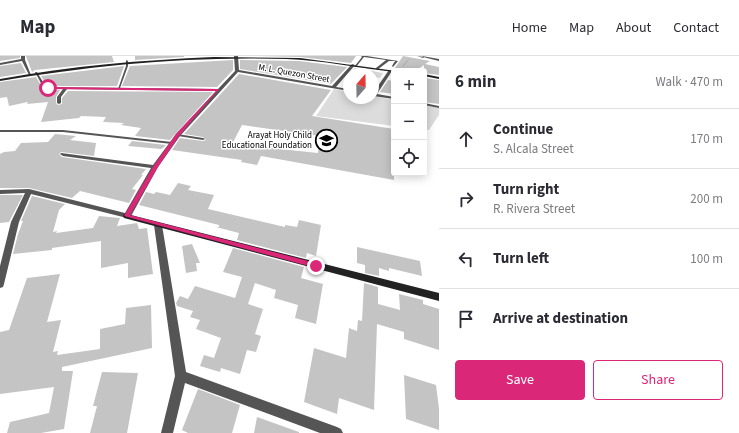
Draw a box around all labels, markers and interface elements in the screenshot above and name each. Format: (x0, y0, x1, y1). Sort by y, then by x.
text: Map (20, 14, 55, 41)
text: Home (512, 18, 547, 38)
text: Map (569, 18, 594, 38)
text: About (616, 18, 651, 38)
text: Contact (673, 18, 719, 38)
street label: M. L. Quezon Street (257, 61, 331, 86)
north arrow (343, 68, 379, 104)
map controls (391, 68, 427, 176)
button: + (391, 68, 427, 104)
text: 6 min (455, 70, 496, 94)
text: Walk · 470 m (655, 73, 723, 91)
route start (39, 79, 57, 97)
button: − (391, 104, 427, 140)
text: Continue (493, 119, 553, 140)
school or university icon: Arayat Holy Child Educational Foundation (314, 127, 340, 153)
icon: ahead (455, 128, 477, 150)
place label: Arayat Holy Child Educational Foundation (222, 129, 312, 152)
text: 170 m (690, 130, 723, 148)
button: locate (391, 140, 427, 176)
text: S. Alcala Street (493, 140, 574, 158)
text: Turn right (493, 179, 559, 200)
icon: right (455, 188, 477, 210)
text: 200 m (690, 190, 723, 208)
text: R. Rivera Street (493, 200, 575, 218)
icon: left (455, 248, 477, 270)
text: Turn left (493, 248, 549, 269)
text: 100 m (690, 250, 723, 268)
route end (307, 257, 325, 275)
icon: arrive (455, 308, 477, 330)
text: Arrive at destination (493, 308, 628, 329)
button: Save (455, 360, 585, 400)
button: Share (593, 360, 723, 400)

